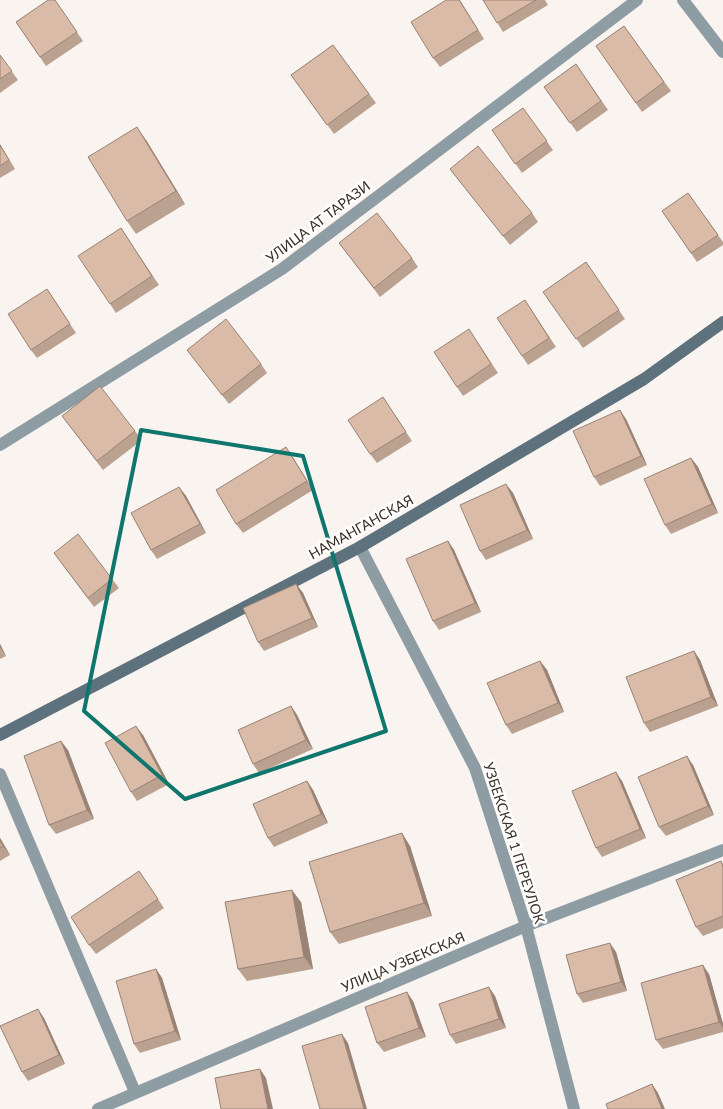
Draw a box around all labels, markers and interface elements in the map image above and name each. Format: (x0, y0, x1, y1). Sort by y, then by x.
street label: УЛИЦА АТ ТАРАЗИ (262, 177, 373, 266)
street label: НАМАНГАНСКАЯ (305, 491, 416, 562)
street label: УЗБЕКСКАЯ 1 ПЕРЕУЛОК (480, 760, 549, 926)
street label: УЛИЦА УЗБЕКСКАЯ (338, 928, 467, 995)

